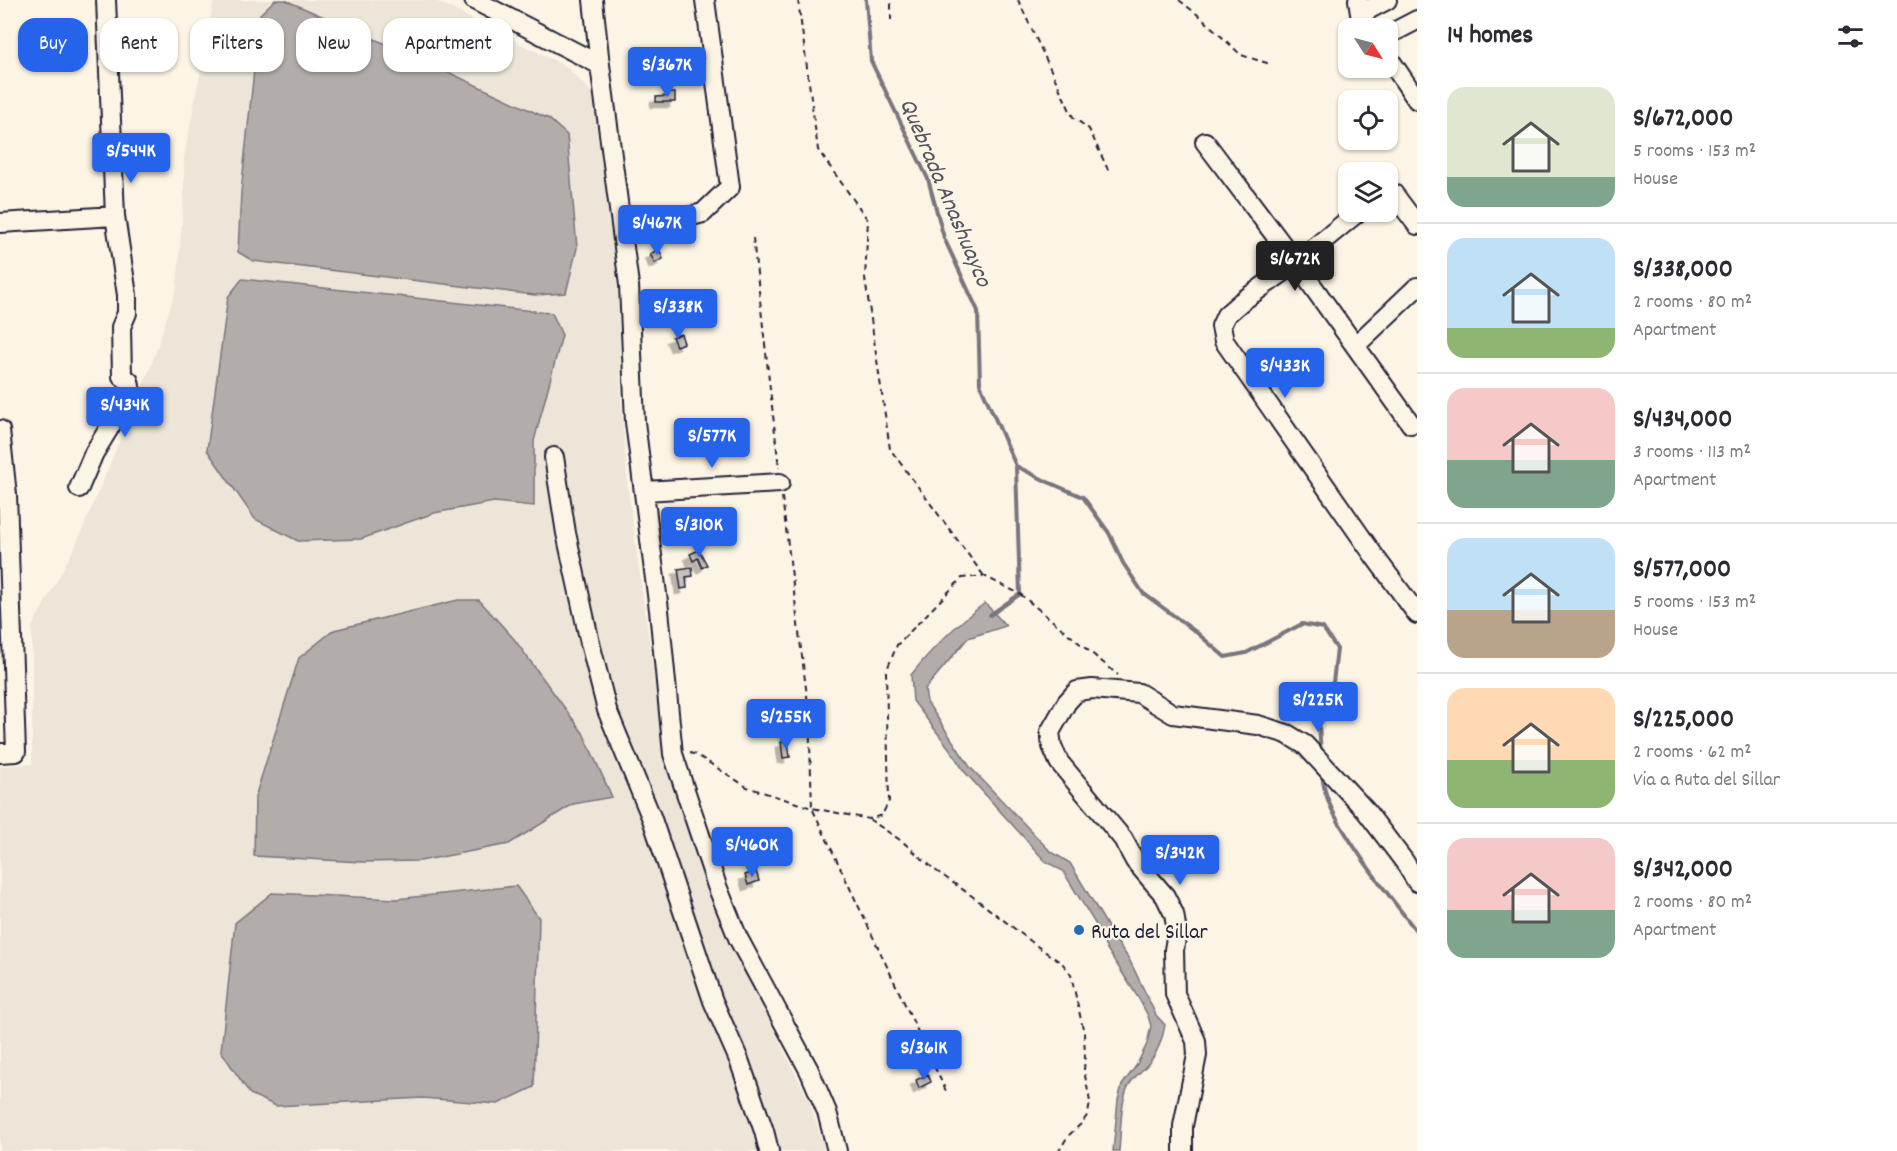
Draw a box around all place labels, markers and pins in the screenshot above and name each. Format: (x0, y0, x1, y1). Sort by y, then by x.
pin: S/367K (618, 47, 716, 98)
pin: S/544K (82, 133, 180, 184)
pin: S/467K (608, 205, 706, 256)
pin: S/672K (1246, 241, 1344, 292)
pin: S/338K (629, 289, 727, 340)
pin: S/433K (1236, 348, 1334, 399)
pin: S/434K (76, 387, 174, 438)
pin: S/577K (663, 418, 761, 469)
pin: S/310K (650, 507, 748, 558)
pin: S/225K (1269, 682, 1367, 733)
pin: S/255K (737, 699, 835, 750)
pin: S/460K (703, 827, 801, 878)
pin: S/342K (1131, 835, 1229, 886)
place label: Ruta del Sillar (1091, 918, 1208, 949)
marker: Ruta del Sillar (1072, 923, 1086, 937)
pin: S/361K (875, 1030, 973, 1081)

